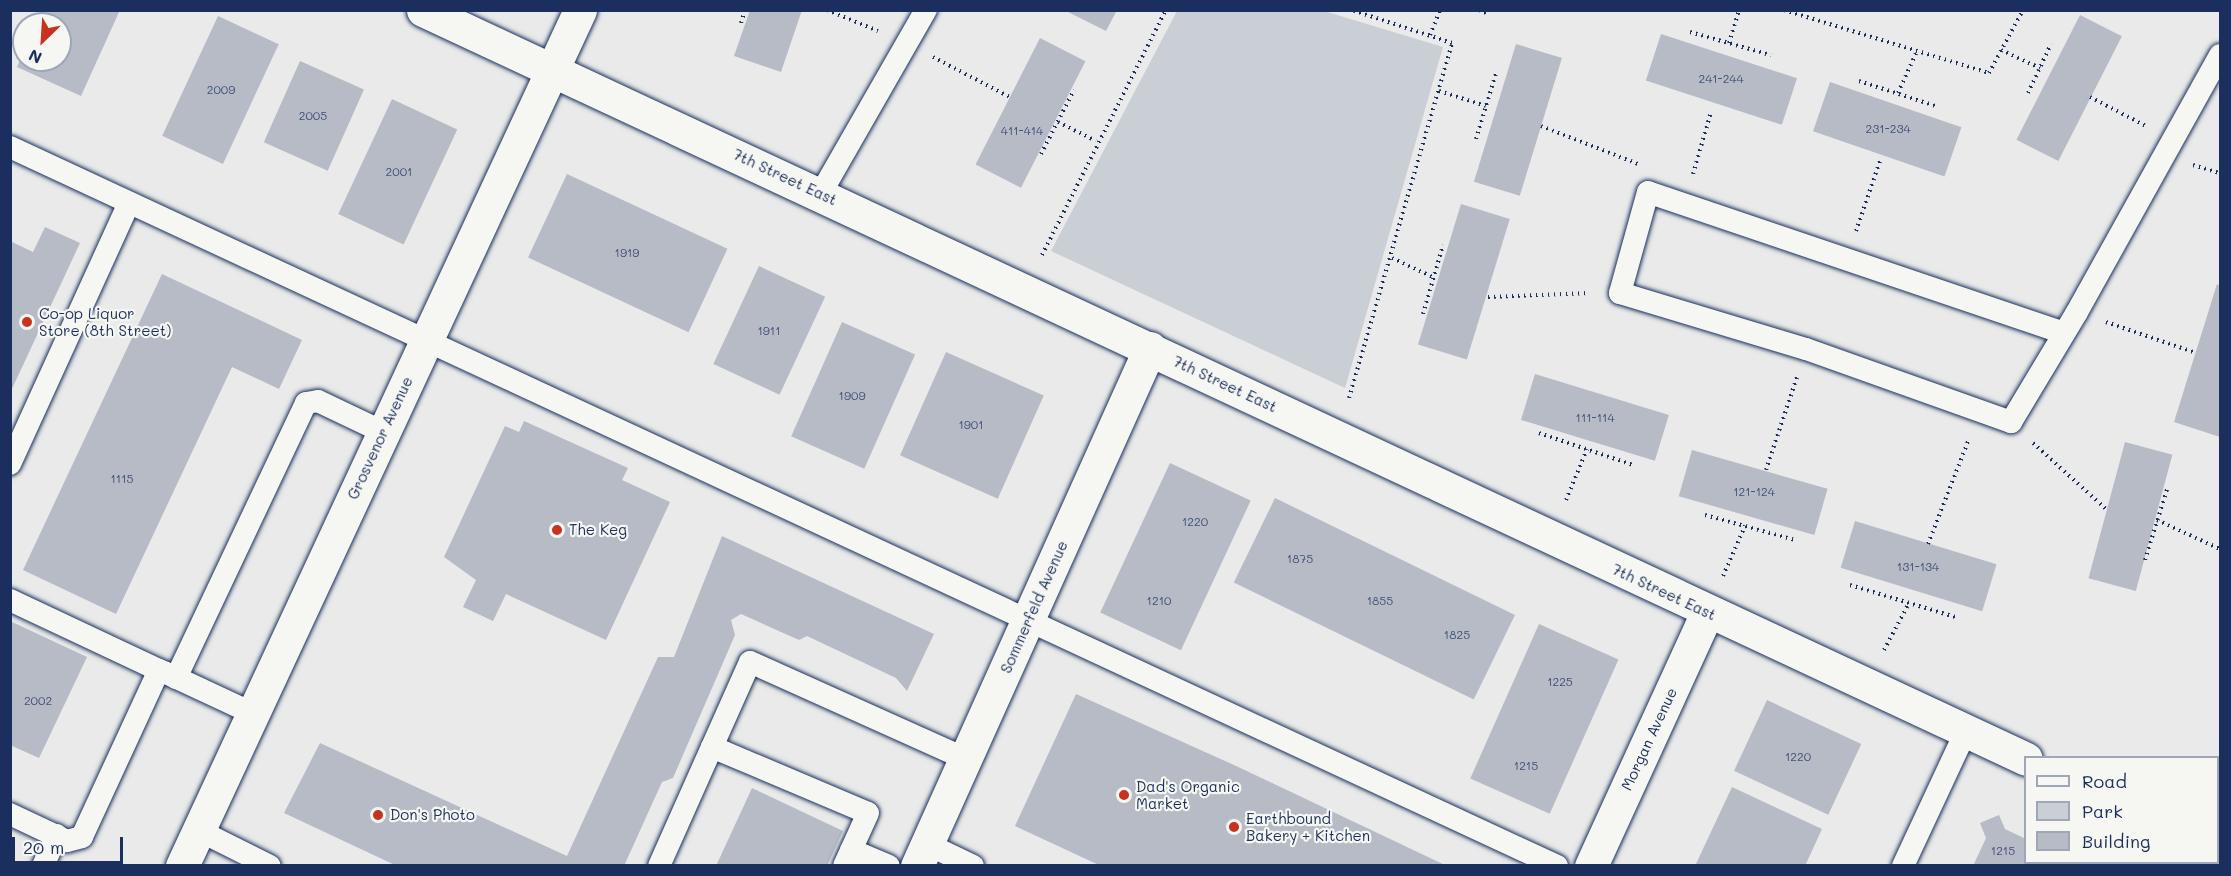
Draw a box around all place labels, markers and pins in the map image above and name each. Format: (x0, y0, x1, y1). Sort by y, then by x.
place label: Co-op Liquor Store (8th Street) (39, 304, 171, 339)
marker: Co-op Liquor Store (8th Street) (20, 315, 34, 329)
place label: The Keg (569, 521, 627, 539)
marker: The Keg (550, 523, 564, 537)
place label: Dad's Organic Market (1136, 777, 1240, 812)
marker: Dad's Organic Market (1117, 788, 1131, 802)
place label: Don's Photo (390, 806, 475, 824)
marker: Don's Photo (371, 808, 385, 822)
place label: Earthbound Bakery + Kitchen (1246, 809, 1370, 844)
marker: Earthbound Bakery + Kitchen (1227, 820, 1241, 834)

